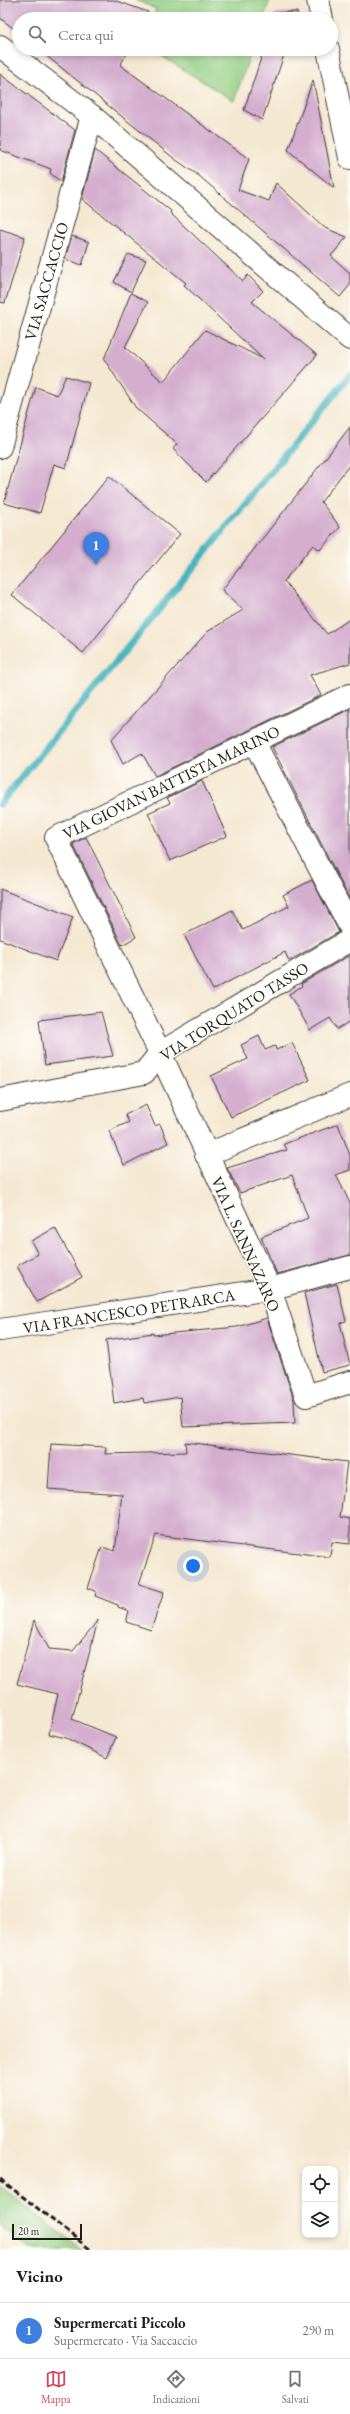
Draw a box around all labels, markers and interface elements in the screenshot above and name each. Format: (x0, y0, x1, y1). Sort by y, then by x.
search box (12, 12, 338, 56)
icon: search (26, 23, 48, 45)
text: Cerca qui (58, 25, 114, 44)
street label: VIA SACCACCIO (20, 220, 73, 343)
pin: 1 (83, 532, 109, 565)
street label: VIA GIOVAN BATTISTA MARINO (59, 721, 283, 844)
street label: VIA TORQUATO TASSO (156, 957, 313, 1066)
street label: VIA L. SANNAZARO (206, 1173, 285, 1315)
street label: VIA FRANCESCO PETRARCA (21, 1284, 238, 1339)
your location (183, 1556, 203, 1576)
map controls (302, 2166, 338, 2238)
button: locate (302, 2166, 338, 2202)
button: layers (302, 2202, 338, 2238)
scale bar (12, 2222, 82, 2241)
text: 20 m (18, 2224, 39, 2238)
text: Vicino (16, 2265, 63, 2287)
text: Supermercati Piccolo (54, 2313, 186, 2332)
text: 1 (26, 2322, 32, 2339)
text: 290 m (303, 2322, 334, 2339)
text: Supermercato · Via Saccaccio (54, 2332, 197, 2349)
tab: Mappa (41, 2368, 71, 2406)
tab: Indicazioni (153, 2368, 200, 2406)
tab: Salvati (282, 2368, 309, 2406)

